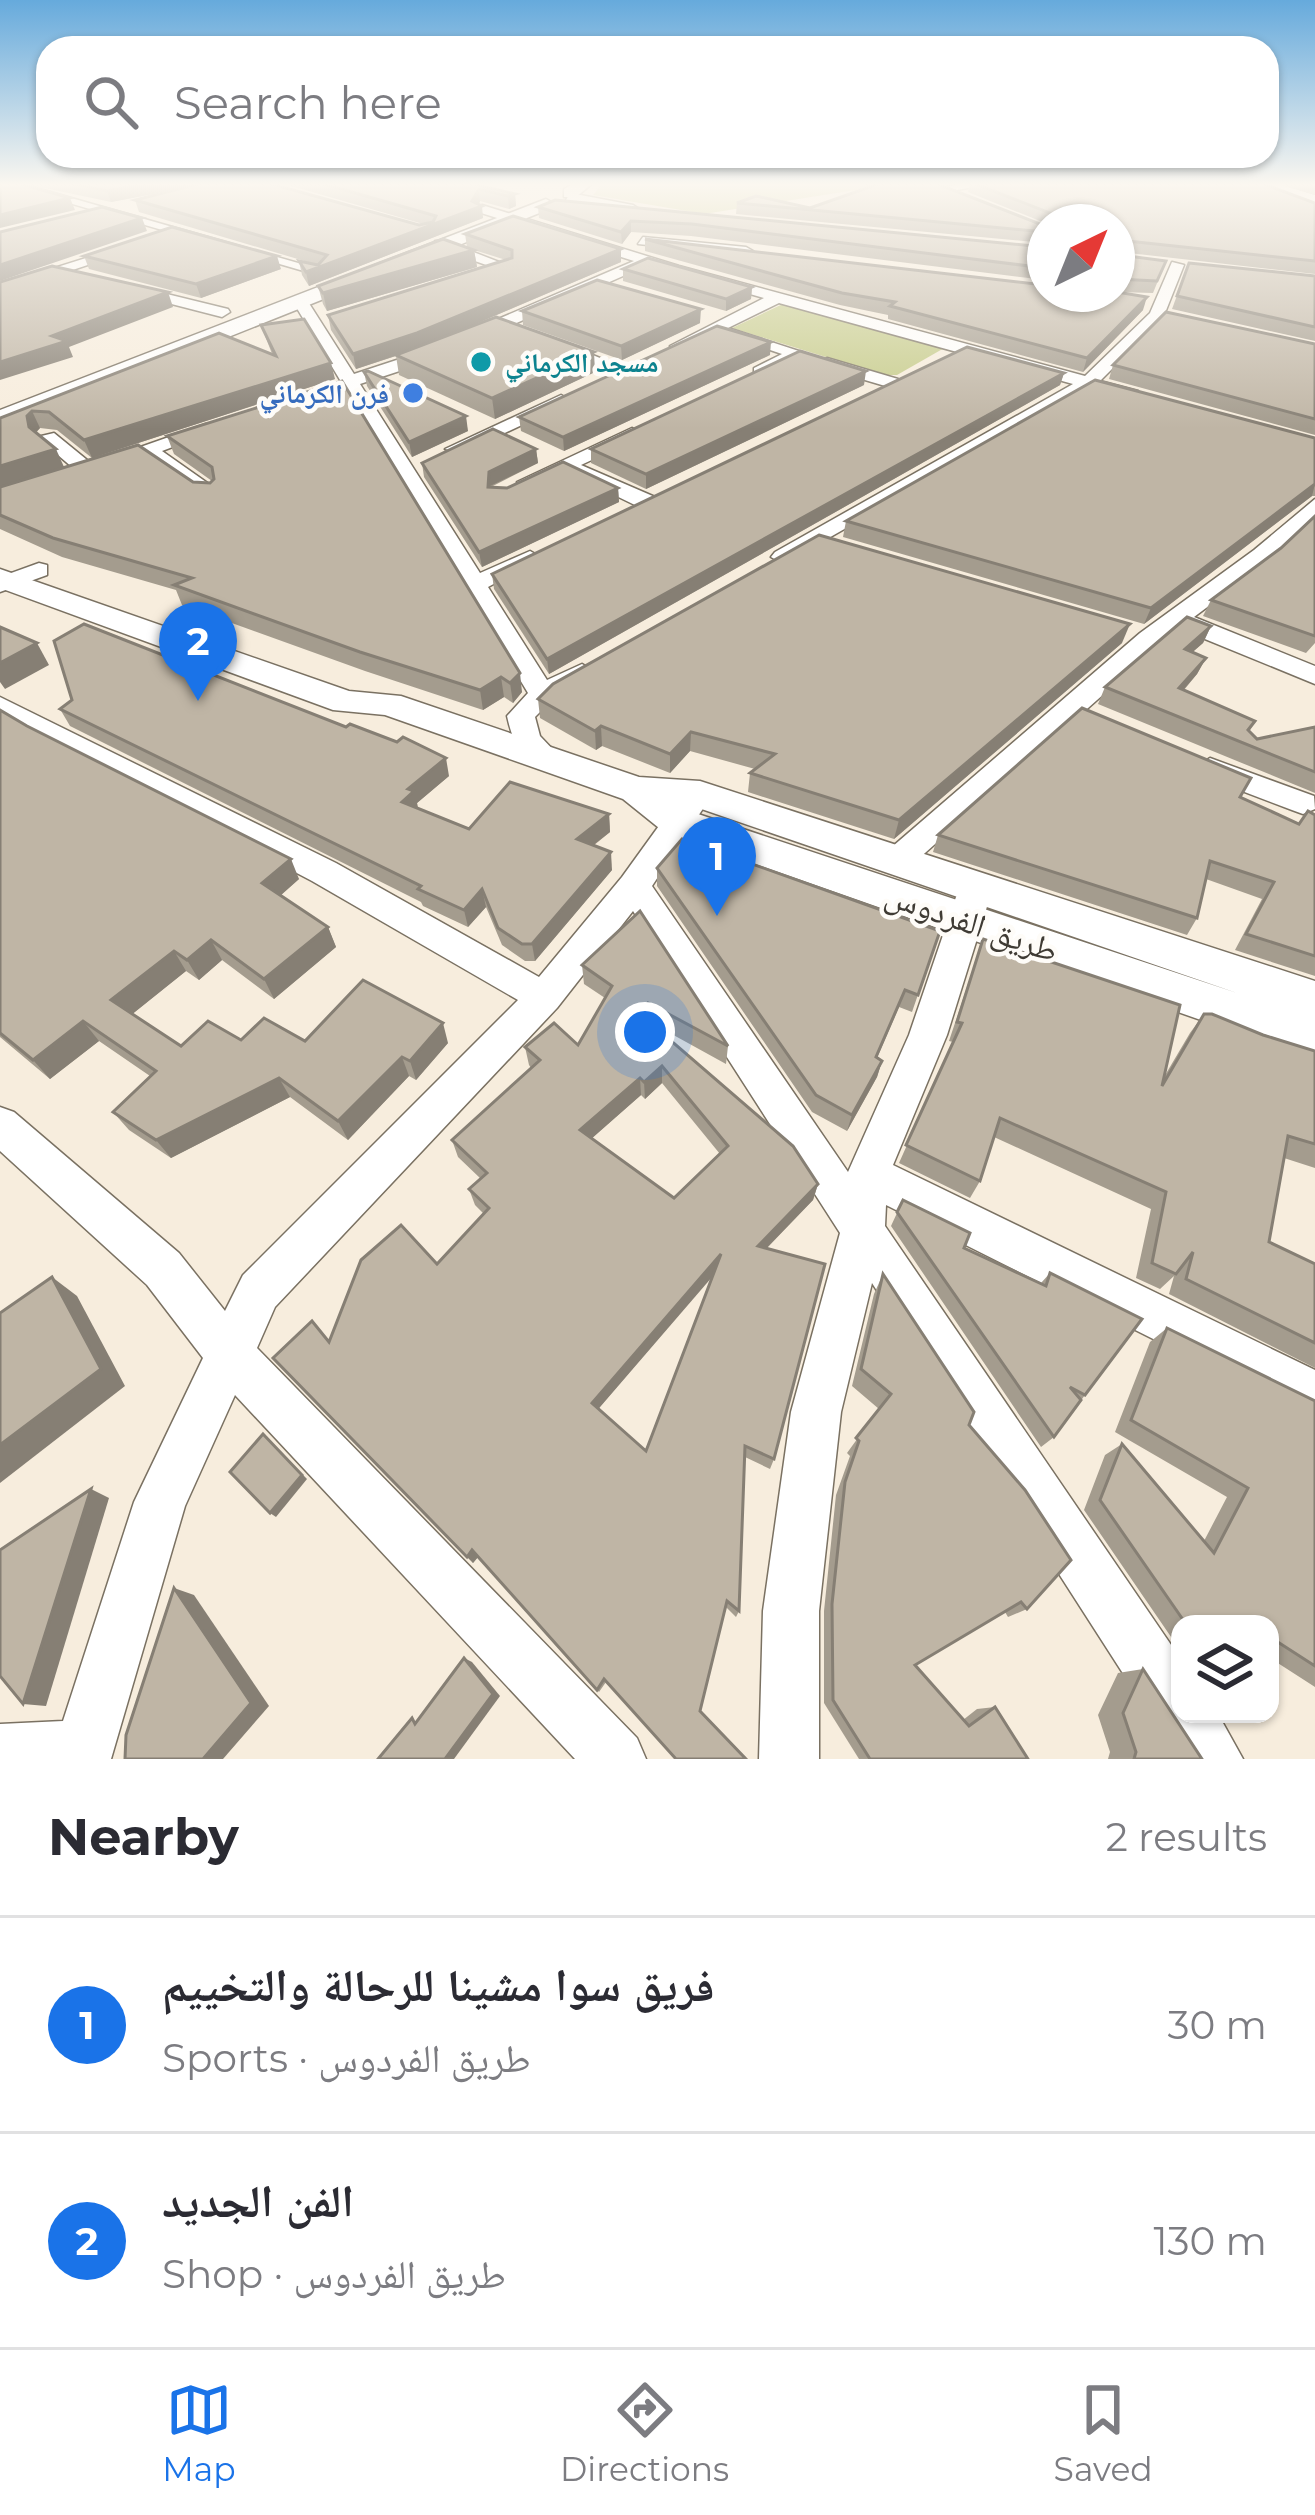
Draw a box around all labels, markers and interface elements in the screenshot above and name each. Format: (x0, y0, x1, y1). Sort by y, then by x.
search box (36, 36, 1279, 168)
icon: search (78, 69, 144, 135)
text: Search here (174, 75, 442, 130)
north arrow (1027, 204, 1135, 312)
place label: مسجد الكرماني (505, 346, 658, 383)
marker: مسجد الكرماني (468, 349, 494, 375)
place label: فرن الكرماني (259, 377, 389, 414)
marker: فرن الكرماني (400, 380, 426, 406)
pin: 2 (159, 602, 237, 701)
pin: 1 (678, 817, 756, 916)
street label: طريق الفردوس (880, 874, 1063, 971)
your location (615, 1002, 675, 1062)
map controls (1171, 1615, 1279, 1723)
button: layers (1171, 1615, 1279, 1723)
text: Nearby (48, 1806, 239, 1868)
text: 2 results (1106, 1813, 1267, 1861)
text: فريق سوا مشينا للرحالة والتخييم (162, 1957, 715, 2012)
text: 1 (79, 2001, 95, 2049)
text: 30 m (1168, 2001, 1267, 2049)
text: Sports · طريق الفردوس (162, 2034, 531, 2082)
text: الفن الجديد (162, 2173, 354, 2228)
text: 2 (75, 2217, 99, 2265)
text: 130 m (1154, 2217, 1267, 2265)
text: Shop · طريق الفردوس (162, 2250, 506, 2298)
tab: Map (162, 2377, 236, 2489)
tab: Directions (560, 2377, 729, 2489)
tab: Saved (1054, 2377, 1153, 2489)

